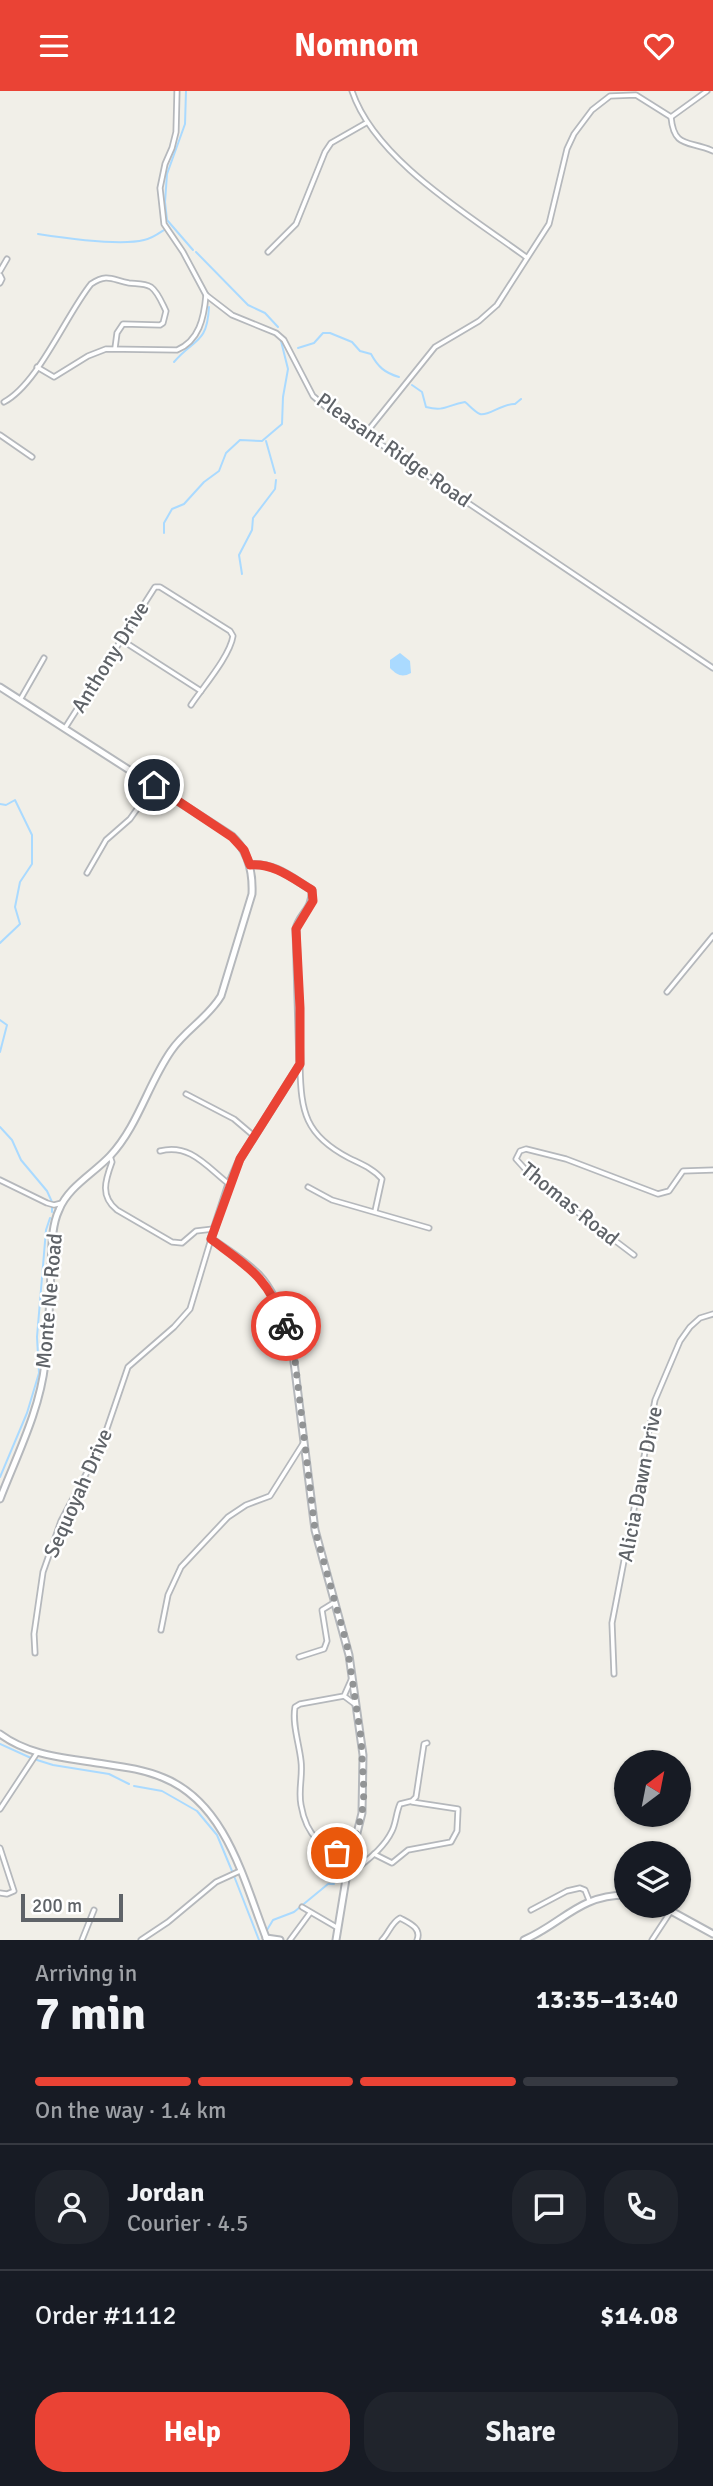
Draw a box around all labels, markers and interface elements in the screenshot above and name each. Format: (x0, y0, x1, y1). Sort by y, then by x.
text: Nomnom (294, 26, 419, 65)
icon: menu (35, 27, 73, 65)
icon: heart (640, 27, 678, 65)
street label: Pleasant Ridge Road (312, 387, 476, 513)
street label: Anthony Drive (65, 596, 155, 718)
pin (124, 755, 184, 815)
icon: home (135, 766, 173, 804)
street label: Thomas Road (516, 1157, 624, 1251)
street label: Monte Ne Road (30, 1232, 68, 1370)
courier (251, 1291, 321, 1361)
icon: bike (267, 1307, 305, 1345)
street label: Alicia Dawn Drive (612, 1404, 668, 1564)
street label: Sequoyah Drive (38, 1424, 118, 1562)
north arrow (614, 1750, 691, 1827)
map controls (614, 1750, 691, 1918)
pin (307, 1823, 367, 1883)
icon: bag (318, 1834, 356, 1872)
button: layers (614, 1841, 691, 1918)
scale bar (21, 1891, 122, 1923)
text: 200 m (32, 1894, 82, 1918)
text: Arriving in (35, 1959, 137, 1988)
text: 13:35–13:40 (536, 1984, 678, 2016)
text: 7 min (35, 1986, 146, 2042)
text: On the way · 1.4 km (35, 2096, 226, 2125)
button: person (35, 2170, 109, 2244)
button: chat (512, 2170, 586, 2244)
button: phone (604, 2170, 678, 2244)
text: Jordan (127, 2177, 204, 2209)
text: Courier · 4.5 (127, 2209, 248, 2238)
text: Order #1112 (35, 2300, 176, 2332)
text: $14.08 (600, 2300, 678, 2332)
button: Help (35, 2392, 350, 2472)
button: Share (364, 2392, 678, 2472)

